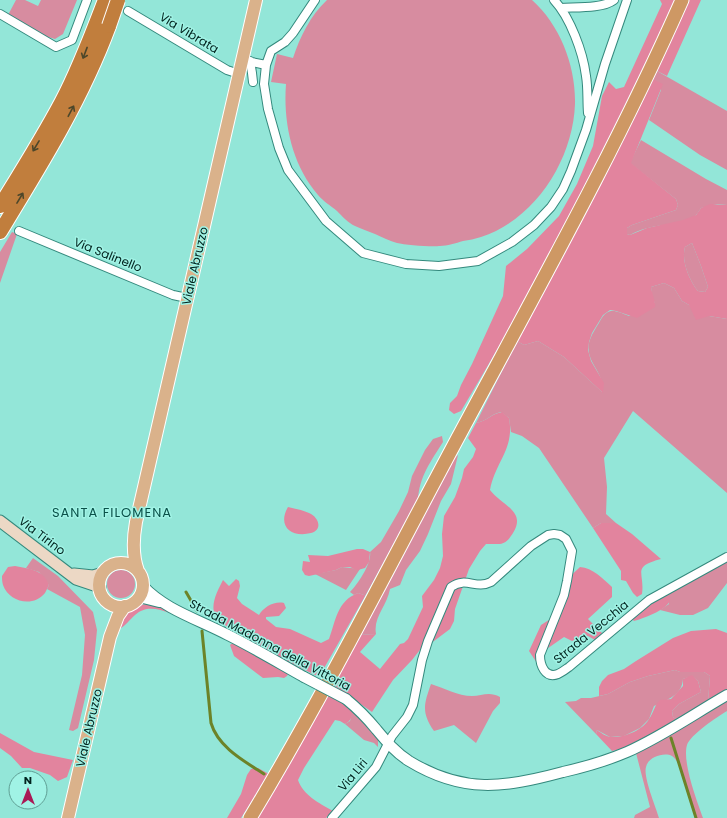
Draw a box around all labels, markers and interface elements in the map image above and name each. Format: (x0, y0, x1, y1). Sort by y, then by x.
street label: Via Vibrata (156, 8, 222, 57)
one-way arrow (80, 46, 88, 58)
one-way arrow (68, 105, 75, 117)
one-way arrow (32, 141, 41, 152)
one-way arrow (17, 192, 25, 204)
street label: Viale Abruzzo (177, 225, 212, 307)
street label: Via Salinello (72, 233, 145, 276)
district label: SANTA FILOMENA (52, 503, 172, 522)
street label: Via Tirino (15, 512, 69, 559)
street label: Strada Madonna della Vittoria (187, 595, 354, 694)
street label: Strada Vecchia (549, 596, 632, 667)
street label: Viale Abruzzo (71, 687, 106, 769)
street label: Via Liri (334, 755, 371, 795)
north arrow (8, 770, 48, 810)
text: N (24, 772, 32, 788)

